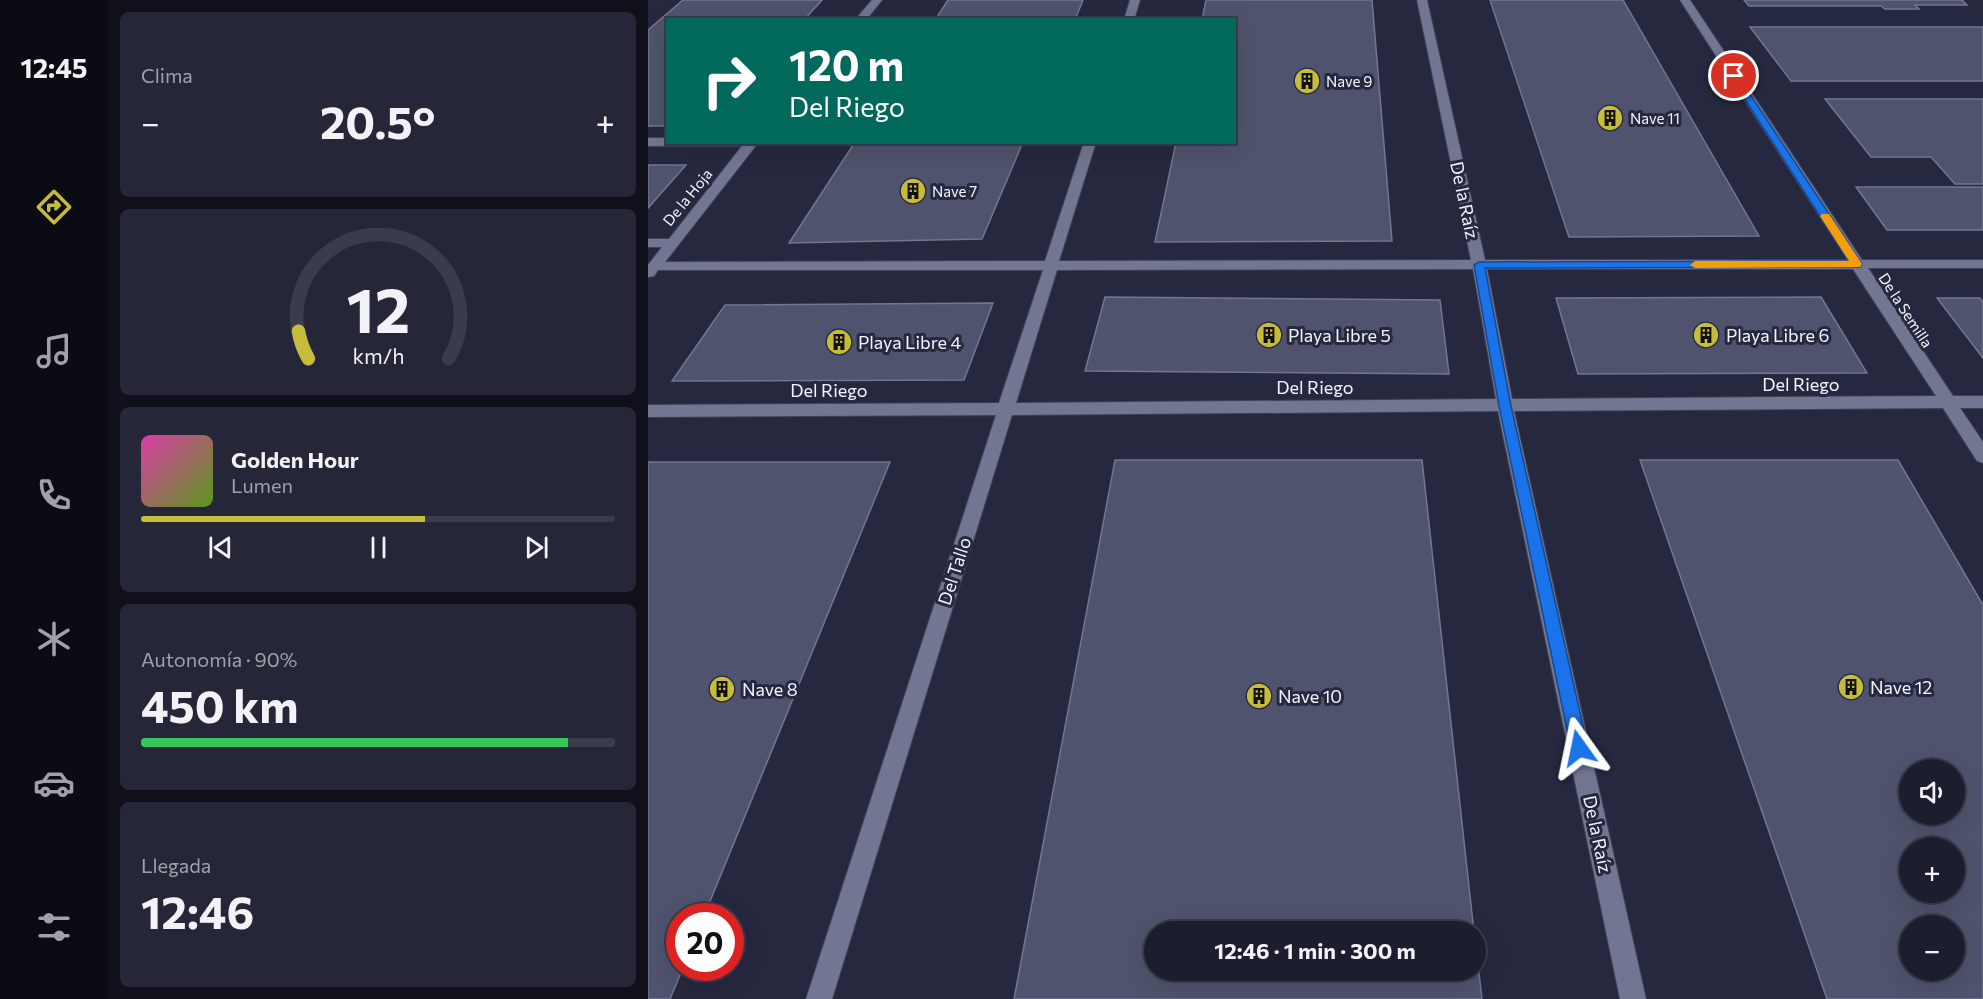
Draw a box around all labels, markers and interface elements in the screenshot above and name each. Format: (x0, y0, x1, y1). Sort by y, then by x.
text: 120 m (789, 38, 904, 90)
icon: right (690, 42, 768, 120)
pin (1708, 50, 1759, 101)
text: 12:45 (20, 51, 88, 84)
icon: arrive (1717, 59, 1750, 92)
text: Clima (141, 63, 193, 87)
building icon: Nave 9 (1292, 66, 1322, 96)
place label: Nave 9 (1326, 72, 1372, 90)
text: Del Riego (789, 90, 905, 123)
text: 20.5° (320, 93, 435, 148)
text: − (141, 101, 160, 142)
text: + (596, 101, 615, 142)
building icon: Nave 11 (1595, 103, 1625, 133)
place label: Nave 11 (1630, 109, 1680, 127)
street label: De la Raíz (1446, 159, 1484, 241)
street label: De la Hoja (659, 165, 715, 229)
building icon: Nave 7 (898, 176, 928, 206)
place label: Nave 7 (932, 182, 977, 200)
icon: directions (33, 186, 75, 228)
street label: De la Semilla (1875, 269, 1937, 351)
text: 12 (346, 270, 410, 346)
building icon: Playa Libre 5 (1254, 320, 1284, 350)
building icon: Playa Libre 6 (1691, 320, 1721, 350)
place label: Playa Libre 5 (1288, 324, 1391, 346)
place label: Playa Libre 6 (1726, 324, 1829, 346)
building icon: Playa Libre 4 (824, 327, 854, 357)
icon: music (33, 330, 75, 372)
place label: Playa Libre 4 (858, 331, 961, 353)
text: km/h (352, 343, 404, 369)
street label: Del Riego (1762, 373, 1840, 395)
street label: Del Riego (1276, 376, 1354, 398)
street label: Del Riego (790, 379, 868, 401)
text: Golden Hour (231, 446, 359, 473)
text: Lumen (231, 473, 293, 497)
icon: phone (33, 474, 75, 516)
icon: previous (204, 531, 237, 564)
icon: pause (362, 531, 395, 564)
icon: next (520, 531, 553, 564)
street label: Del Tallo (933, 534, 975, 608)
icon: climate (33, 618, 75, 660)
text: Autonomía · 90% (141, 647, 297, 671)
building icon: Nave 12 (1836, 672, 1866, 702)
building icon: Nave 8 (707, 674, 737, 704)
place label: Nave 12 (1870, 676, 1932, 698)
text: 450 km (141, 677, 298, 732)
place label: Nave 8 (742, 678, 798, 700)
building icon: Nave 10 (1244, 681, 1274, 711)
place label: Nave 10 (1278, 685, 1342, 707)
position arrow (1547, 716, 1611, 780)
map controls (1899, 759, 1965, 981)
button: sound (1899, 759, 1965, 825)
icon: car (33, 762, 75, 804)
street label: De la Raíz (1579, 793, 1617, 875)
button: + (1899, 837, 1965, 903)
text: Llegada (141, 853, 211, 877)
text: 12:46 (141, 883, 254, 938)
speed limit sign: 20 (666, 903, 744, 981)
icon: filters (33, 906, 75, 948)
button: − (1899, 915, 1965, 981)
text: 12:46 · 1 min · 300 m (1214, 937, 1416, 964)

